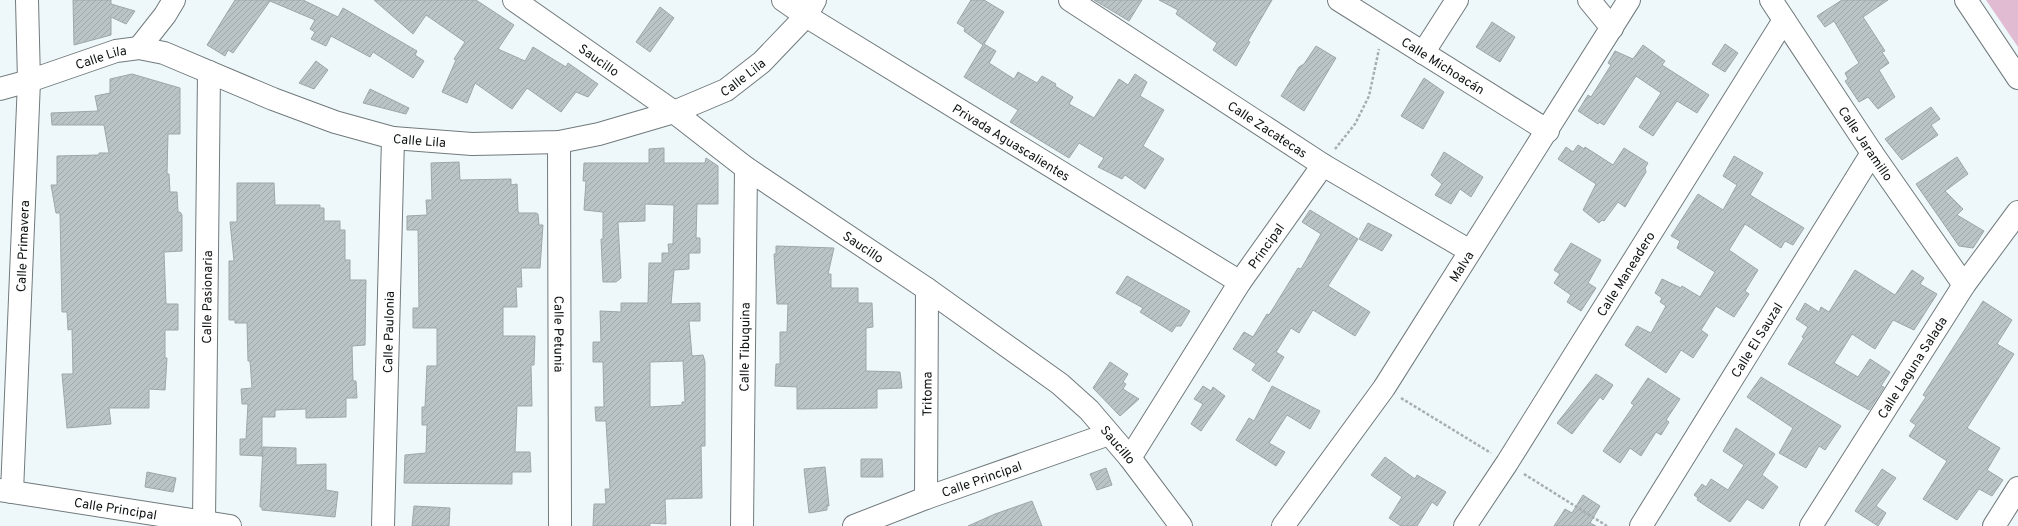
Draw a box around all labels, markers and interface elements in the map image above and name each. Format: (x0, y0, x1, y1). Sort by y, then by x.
street label: Calle Michoacán (1398, 35, 1487, 99)
street label: Saucillo (575, 42, 621, 81)
street label: Calle Lila (74, 44, 128, 74)
street label: Calle Lila (719, 56, 770, 101)
street label: Calle Zacatecas (1224, 99, 1309, 162)
street label: Privada Aguascalientes (949, 102, 1072, 186)
street label: Calle Jaramillo (1834, 104, 1895, 185)
street label: Calle Lila (392, 132, 446, 152)
street label: Calle Primavera (14, 200, 34, 293)
street label: Principal (1246, 221, 1289, 273)
street label: Saucillo (839, 229, 886, 268)
street label: Calle Maneadero (1595, 229, 1660, 320)
street label: Malva (1447, 249, 1478, 286)
street label: Calle Pasionaria (200, 250, 217, 344)
street label: Calle Paulonia (381, 291, 399, 373)
street label: Calle Petunia (549, 296, 566, 372)
street label: Calle El Sauzal (1729, 300, 1787, 381)
street label: Calle Tibuquina (738, 302, 754, 392)
street label: Calle Laguna Salada (1875, 314, 1952, 422)
street label: Tritoma (920, 372, 937, 416)
street label: Saucillo (1096, 423, 1138, 468)
street label: Calle Principal (940, 459, 1024, 502)
street label: Calle Principal (73, 496, 158, 524)

